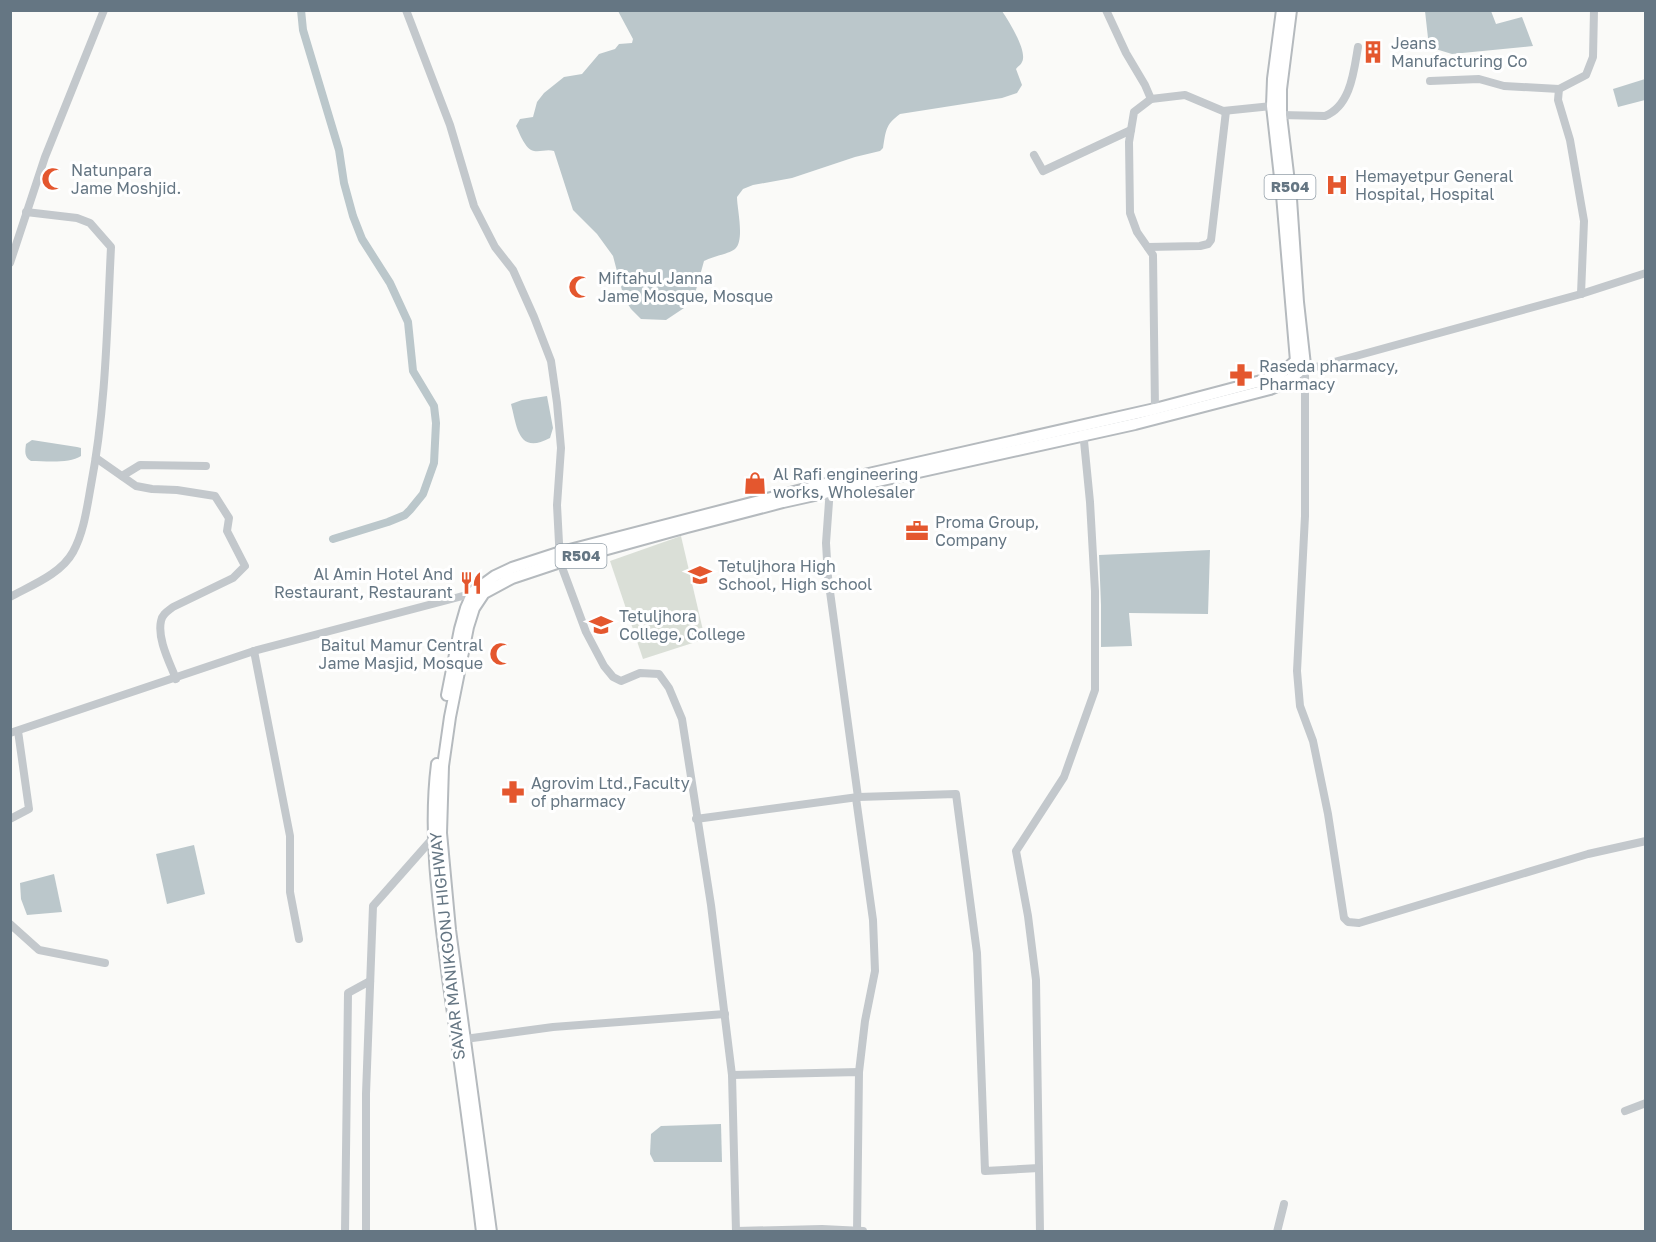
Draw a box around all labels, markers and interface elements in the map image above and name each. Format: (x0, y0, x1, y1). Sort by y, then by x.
place label: Jeans Manufacturing Co (1391, 33, 1527, 71)
building icon: Jeans Manufacturing Co (1360, 39, 1386, 65)
place label: Natunpara Jame Moshjid. (71, 160, 181, 198)
mosque icon: Natunpara Jame Moshjid. (40, 166, 66, 192)
place label: Hemayetpur General Hospital, Hospital (1355, 166, 1513, 204)
hospital icon: Hemayetpur General Hospital, Hospital (1324, 172, 1350, 198)
road number: R504 (1264, 175, 1316, 199)
place label: Miftahul Janna Jame Mosque, Mosque (598, 268, 773, 306)
mosque icon: Miftahul Janna Jame Mosque, Mosque (567, 274, 593, 300)
place label: Raseda pharmacy, Pharmacy (1259, 356, 1399, 394)
pharmacy icon: Raseda pharmacy, Pharmacy (1228, 362, 1254, 388)
place label: Al Rafi engineering works, Wholesaler (773, 464, 918, 502)
shop icon: Al Rafi engineering works, Wholesaler (742, 470, 768, 496)
place label: Proma Group, Company (935, 512, 1039, 550)
office icon: Proma Group, Company (904, 518, 930, 544)
road number: R504 (556, 544, 606, 568)
place label: Tetuljhora High School, High school (718, 556, 872, 594)
school or university icon: Tetuljhora High School, High school (687, 562, 713, 588)
place label: Al Amin Hotel And Restaurant, Restaurant (274, 564, 453, 602)
restaurant icon: Al Amin Hotel And Restaurant, Restaurant (458, 570, 484, 596)
place label: Tetuljhora College, College (619, 606, 745, 644)
school or university icon: Tetuljhora College, College (588, 612, 614, 638)
place label: Baitul Mamur Central Jame Masjid, Mosque (319, 635, 483, 673)
mosque icon: Baitul Mamur Central Jame Masjid, Mosque (488, 641, 514, 667)
place label: Agrovim Ltd.,Faculty of pharmacy (531, 773, 690, 811)
pharmacy icon: Agrovim Ltd.,Faculty of pharmacy (500, 779, 526, 805)
street label: SAVAR MANIKGONJ HIGHWAY (425, 830, 469, 1061)

